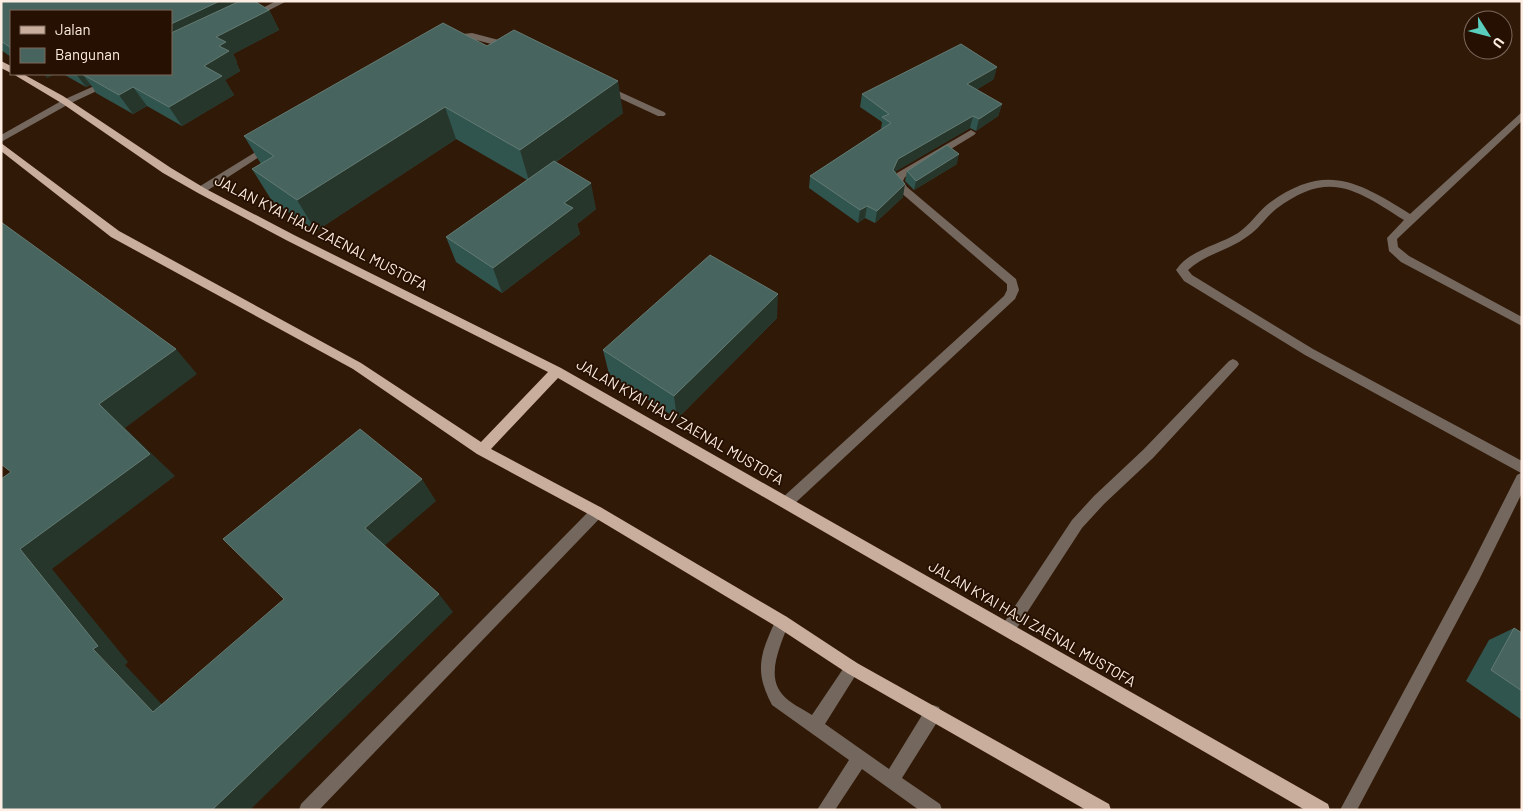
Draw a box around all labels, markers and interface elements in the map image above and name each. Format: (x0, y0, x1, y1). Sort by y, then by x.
legend (10, 10, 172, 75)
north arrow (1463, 10, 1513, 60)
text: Jalan (55, 20, 91, 38)
text: U (1489, 34, 1508, 52)
text: Bangunan (55, 45, 120, 63)
street label: JALAN KYAI HAJI ZAENAL MUSTOFA (212, 170, 431, 294)
street label: JALAN KYAI HAJI ZAENAL MUSTOFA (574, 354, 787, 488)
street label: JALAN KYAI HAJI ZAENAL MUSTOFA (926, 556, 1139, 690)

